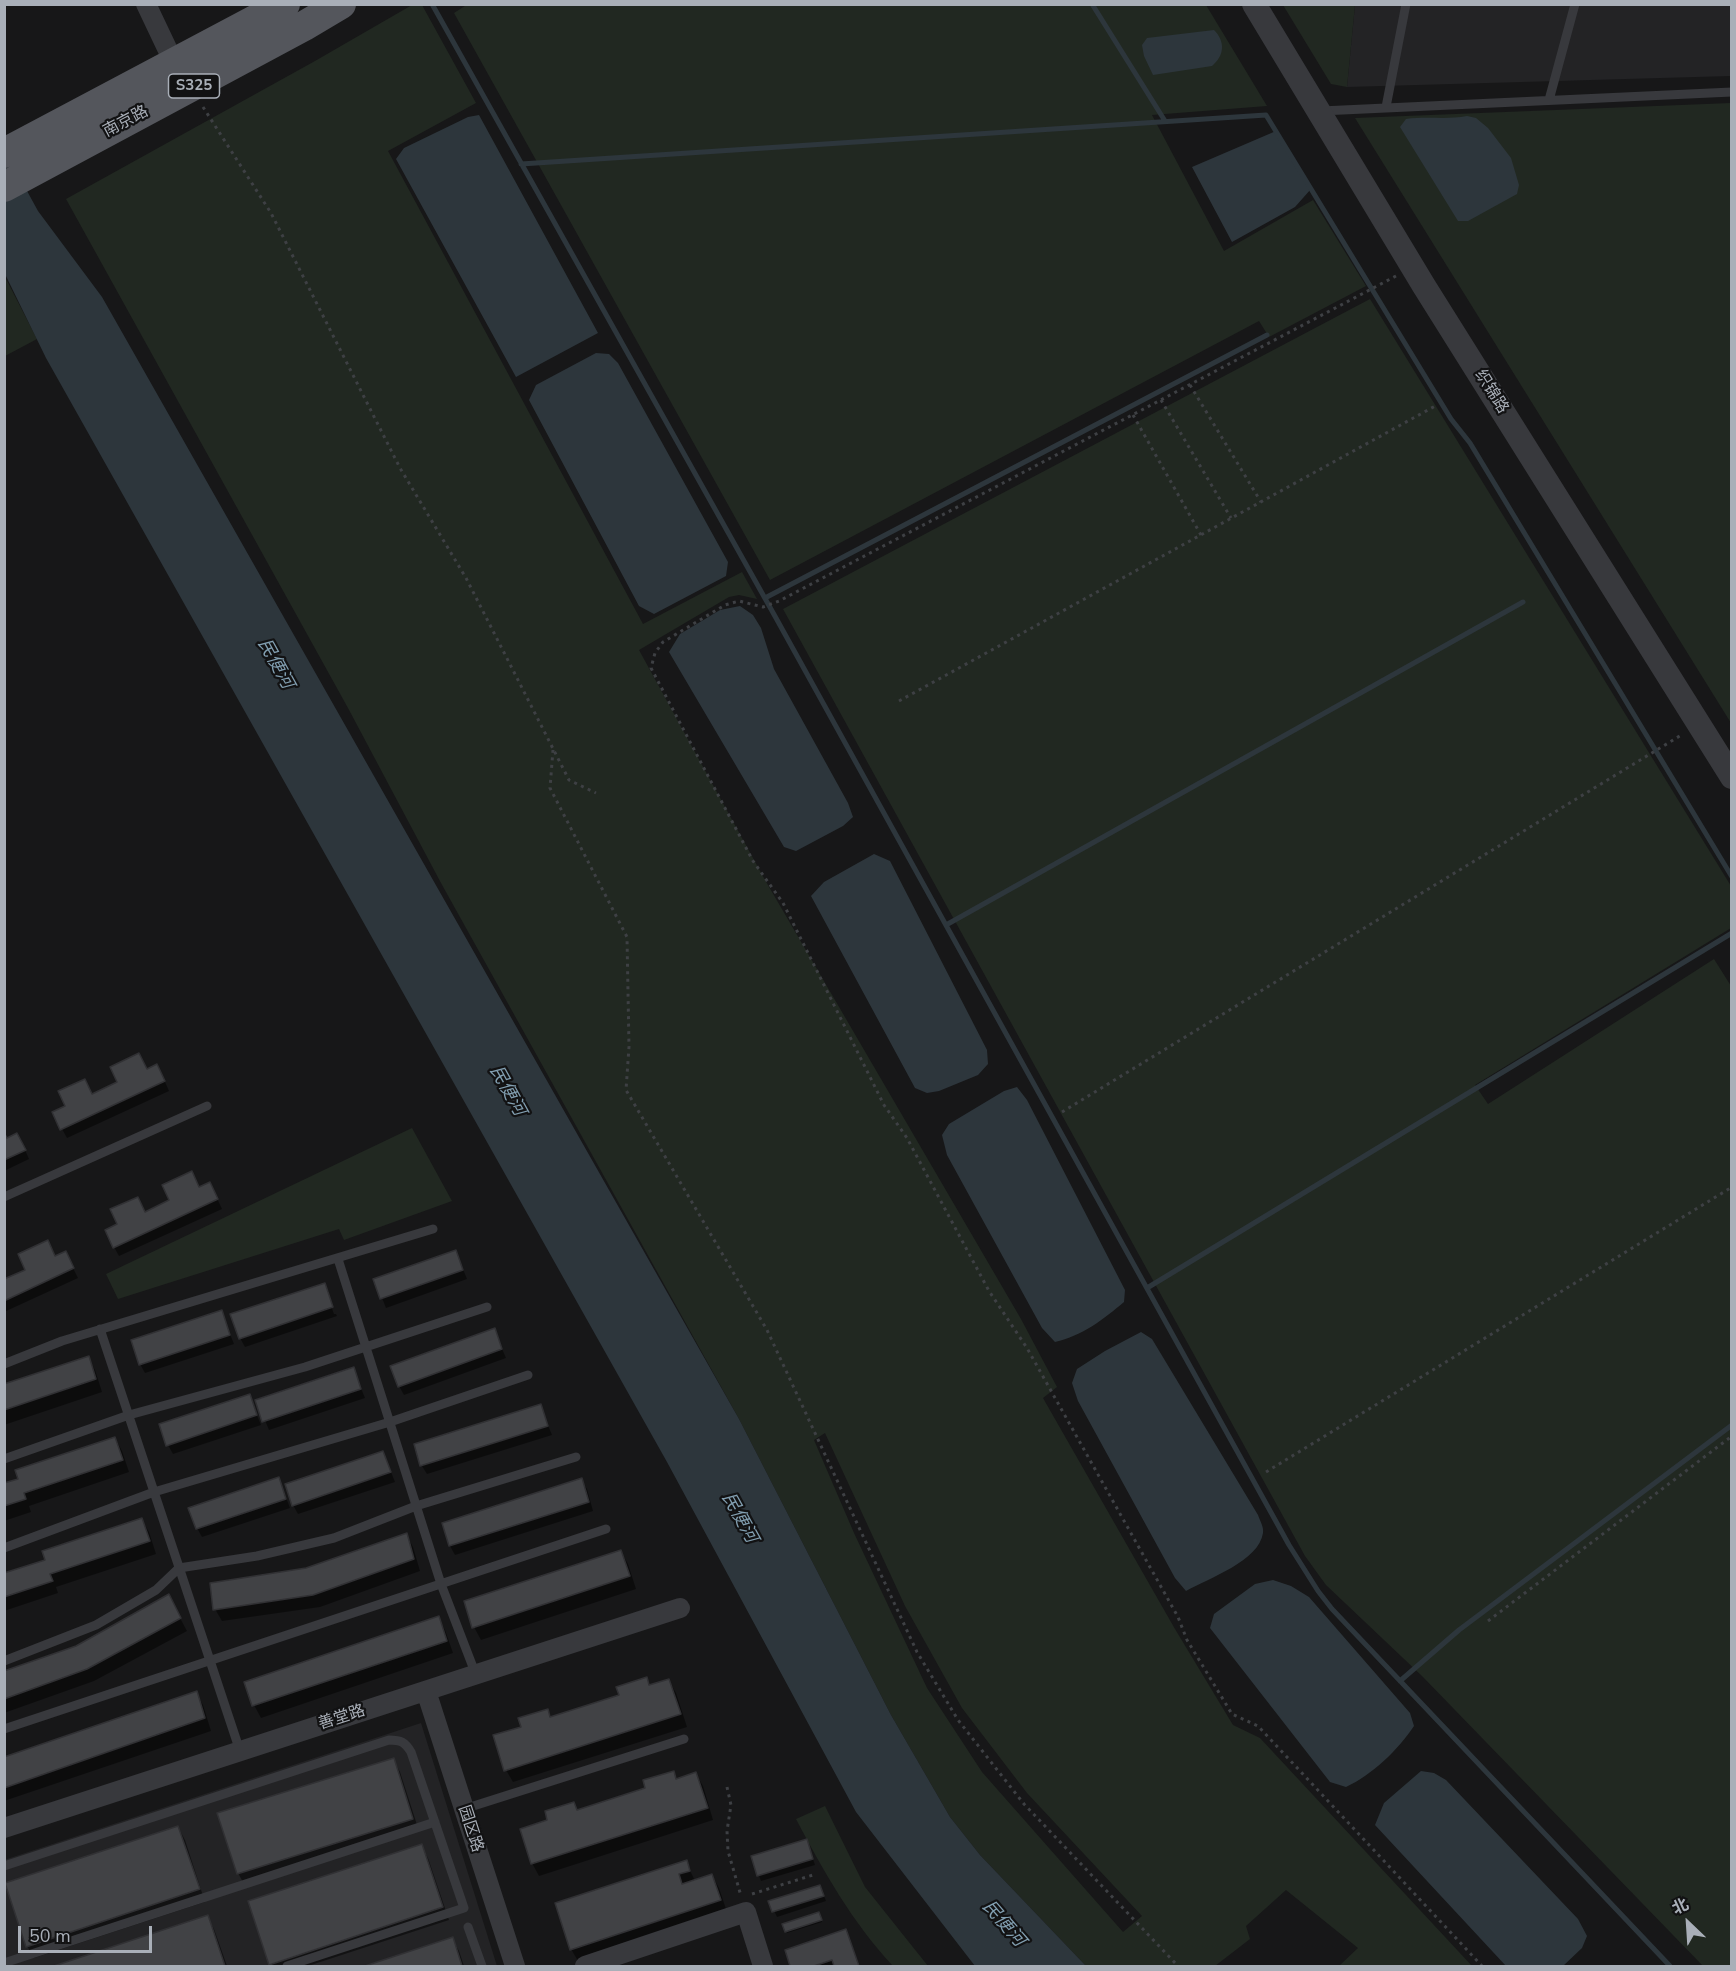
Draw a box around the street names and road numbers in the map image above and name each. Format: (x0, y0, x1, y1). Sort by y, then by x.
road number: S325 (168, 74, 220, 98)
street label: 南京路 (100, 102, 152, 142)
street label: 织锦路 (1470, 367, 1512, 417)
street label: 善堂路 (316, 1701, 368, 1735)
street label: 园区路 (453, 1803, 487, 1855)

